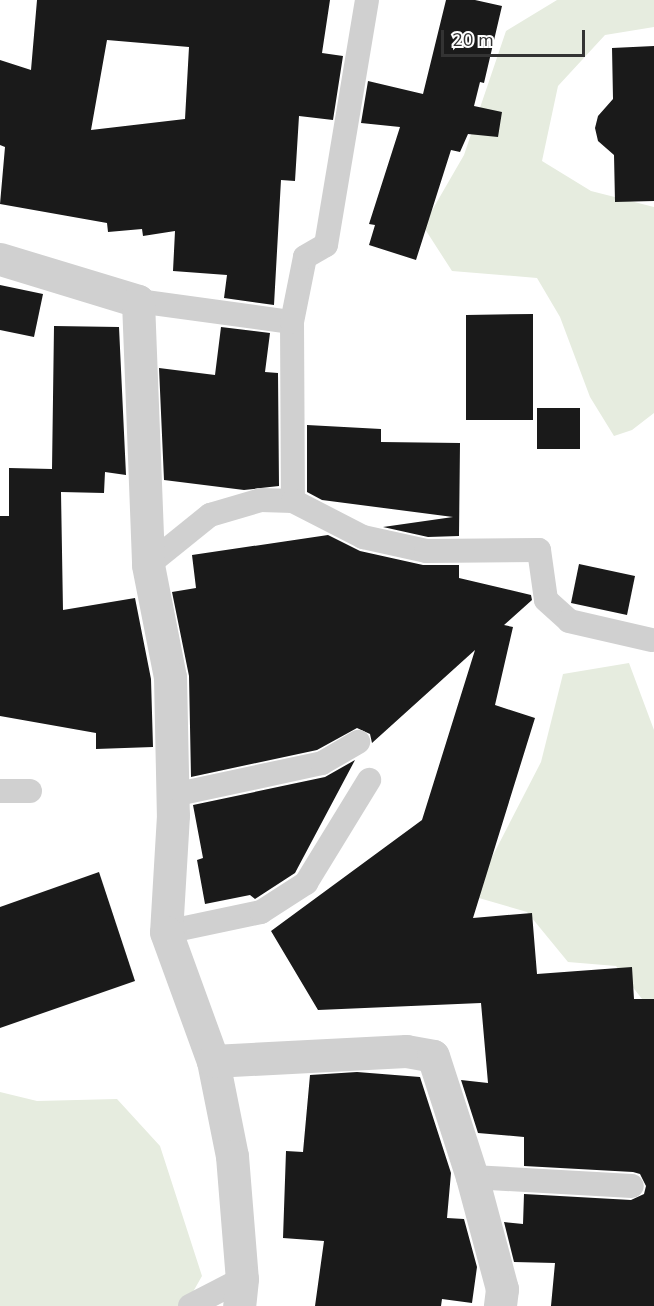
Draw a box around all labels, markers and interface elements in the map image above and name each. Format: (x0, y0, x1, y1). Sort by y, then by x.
scale bar (444, 18, 588, 56)
text: 20 m (452, 28, 494, 52)

